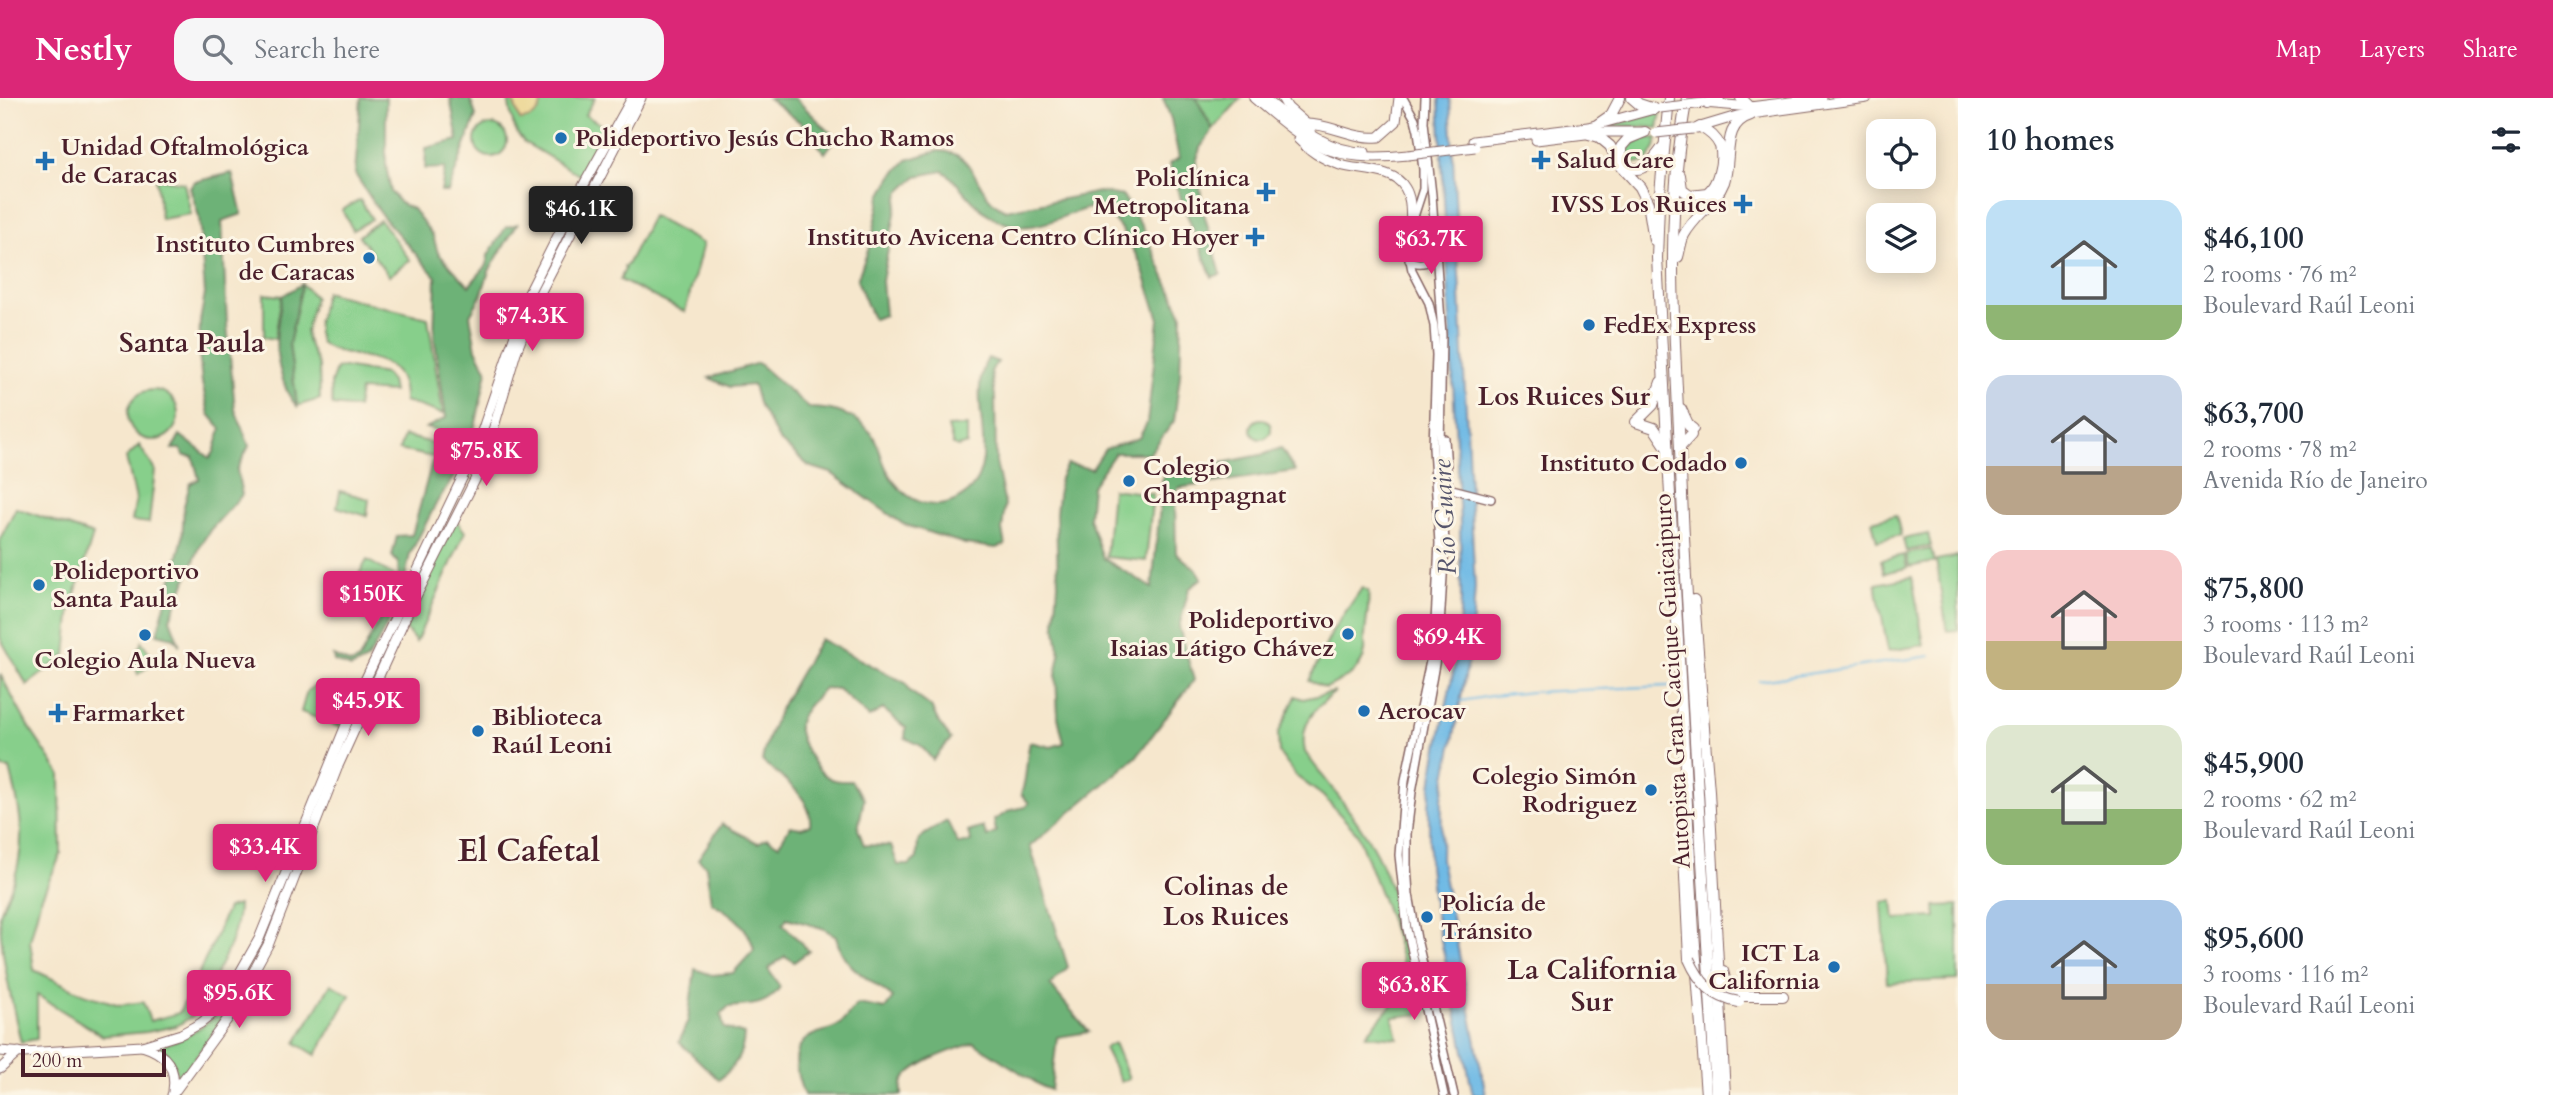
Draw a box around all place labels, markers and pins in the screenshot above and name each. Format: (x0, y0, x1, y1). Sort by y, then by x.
place label: Polideportivo Jesús Chucho Ramos (575, 122, 954, 155)
marker: Polideportivo Jesús Chucho Ramos (553, 130, 569, 146)
place label: Unidad Oftalmológica de Caracas (61, 131, 309, 192)
place label: Salud Care (1557, 144, 1674, 177)
marker: Salud Care (1531, 150, 1551, 170)
marker: Unidad Oftalmológica de Caracas (35, 151, 55, 171)
place label: Policlínica Metropolitana (1094, 162, 1250, 223)
marker: Policlínica Metropolitana (1256, 182, 1276, 202)
pin: $46.1K (524, 186, 638, 246)
place label: IVSS Los Ruices (1551, 188, 1727, 221)
marker: IVSS Los Ruices (1733, 194, 1753, 214)
pin: $63.7K (1374, 216, 1488, 276)
place label: Instituto Avicena Centro Clínico Hoyer (807, 221, 1239, 254)
marker: Instituto Avicena Centro Clínico Hoyer (1245, 227, 1265, 247)
place label: Instituto Cumbres de Caracas (156, 228, 355, 289)
marker: Instituto Cumbres de Caracas (361, 250, 377, 266)
pin: $74.3K (475, 294, 589, 353)
place label: FedEx Express (1603, 309, 1756, 342)
marker: FedEx Express (1581, 317, 1597, 333)
pin: $75.8K (429, 428, 543, 488)
place label: Instituto Codado (1540, 447, 1727, 480)
place label: Colegio Champagnat (1143, 451, 1287, 512)
marker: Instituto Codado (1733, 455, 1749, 471)
marker: Colegio Champagnat (1121, 473, 1137, 489)
place label: Polideportivo Santa Paula (53, 555, 199, 616)
pin: $150K (323, 572, 421, 631)
marker: Polideportivo Santa Paula (31, 577, 47, 593)
place label: Polideportivo Isaias Látigo Chávez (1110, 604, 1334, 665)
pin: $69.4K (1392, 614, 1506, 674)
marker: Polideportivo Isaias Látigo Chávez (1340, 626, 1356, 642)
marker: Colegio Aula Nueva (137, 627, 153, 643)
place label: Colegio Aula Nueva (34, 644, 256, 677)
pin: $45.9K (311, 678, 425, 738)
place label: Aerocav (1378, 695, 1467, 728)
place label: Farmarket (72, 697, 185, 730)
place label: Biblioteca Raúl Leoni (492, 701, 613, 762)
marker: Aerocav (1356, 703, 1372, 719)
marker: Farmarket (50, 705, 66, 721)
marker: Biblioteca Raúl Leoni (470, 723, 486, 739)
place label: Colegio Simón Rodriguez (1472, 760, 1638, 821)
marker: Colegio Simón Rodriguez (1643, 782, 1659, 798)
pin: $33.4K (208, 824, 322, 884)
place label: Policía de Tránsito (1441, 887, 1546, 948)
marker: Policía de Tránsito (1419, 909, 1435, 925)
place label: ICT La California (1708, 937, 1820, 998)
marker: ICT La California (1826, 959, 1842, 975)
pin: $63.8K (1357, 962, 1471, 1022)
pin: $95.6K (182, 970, 296, 1030)

